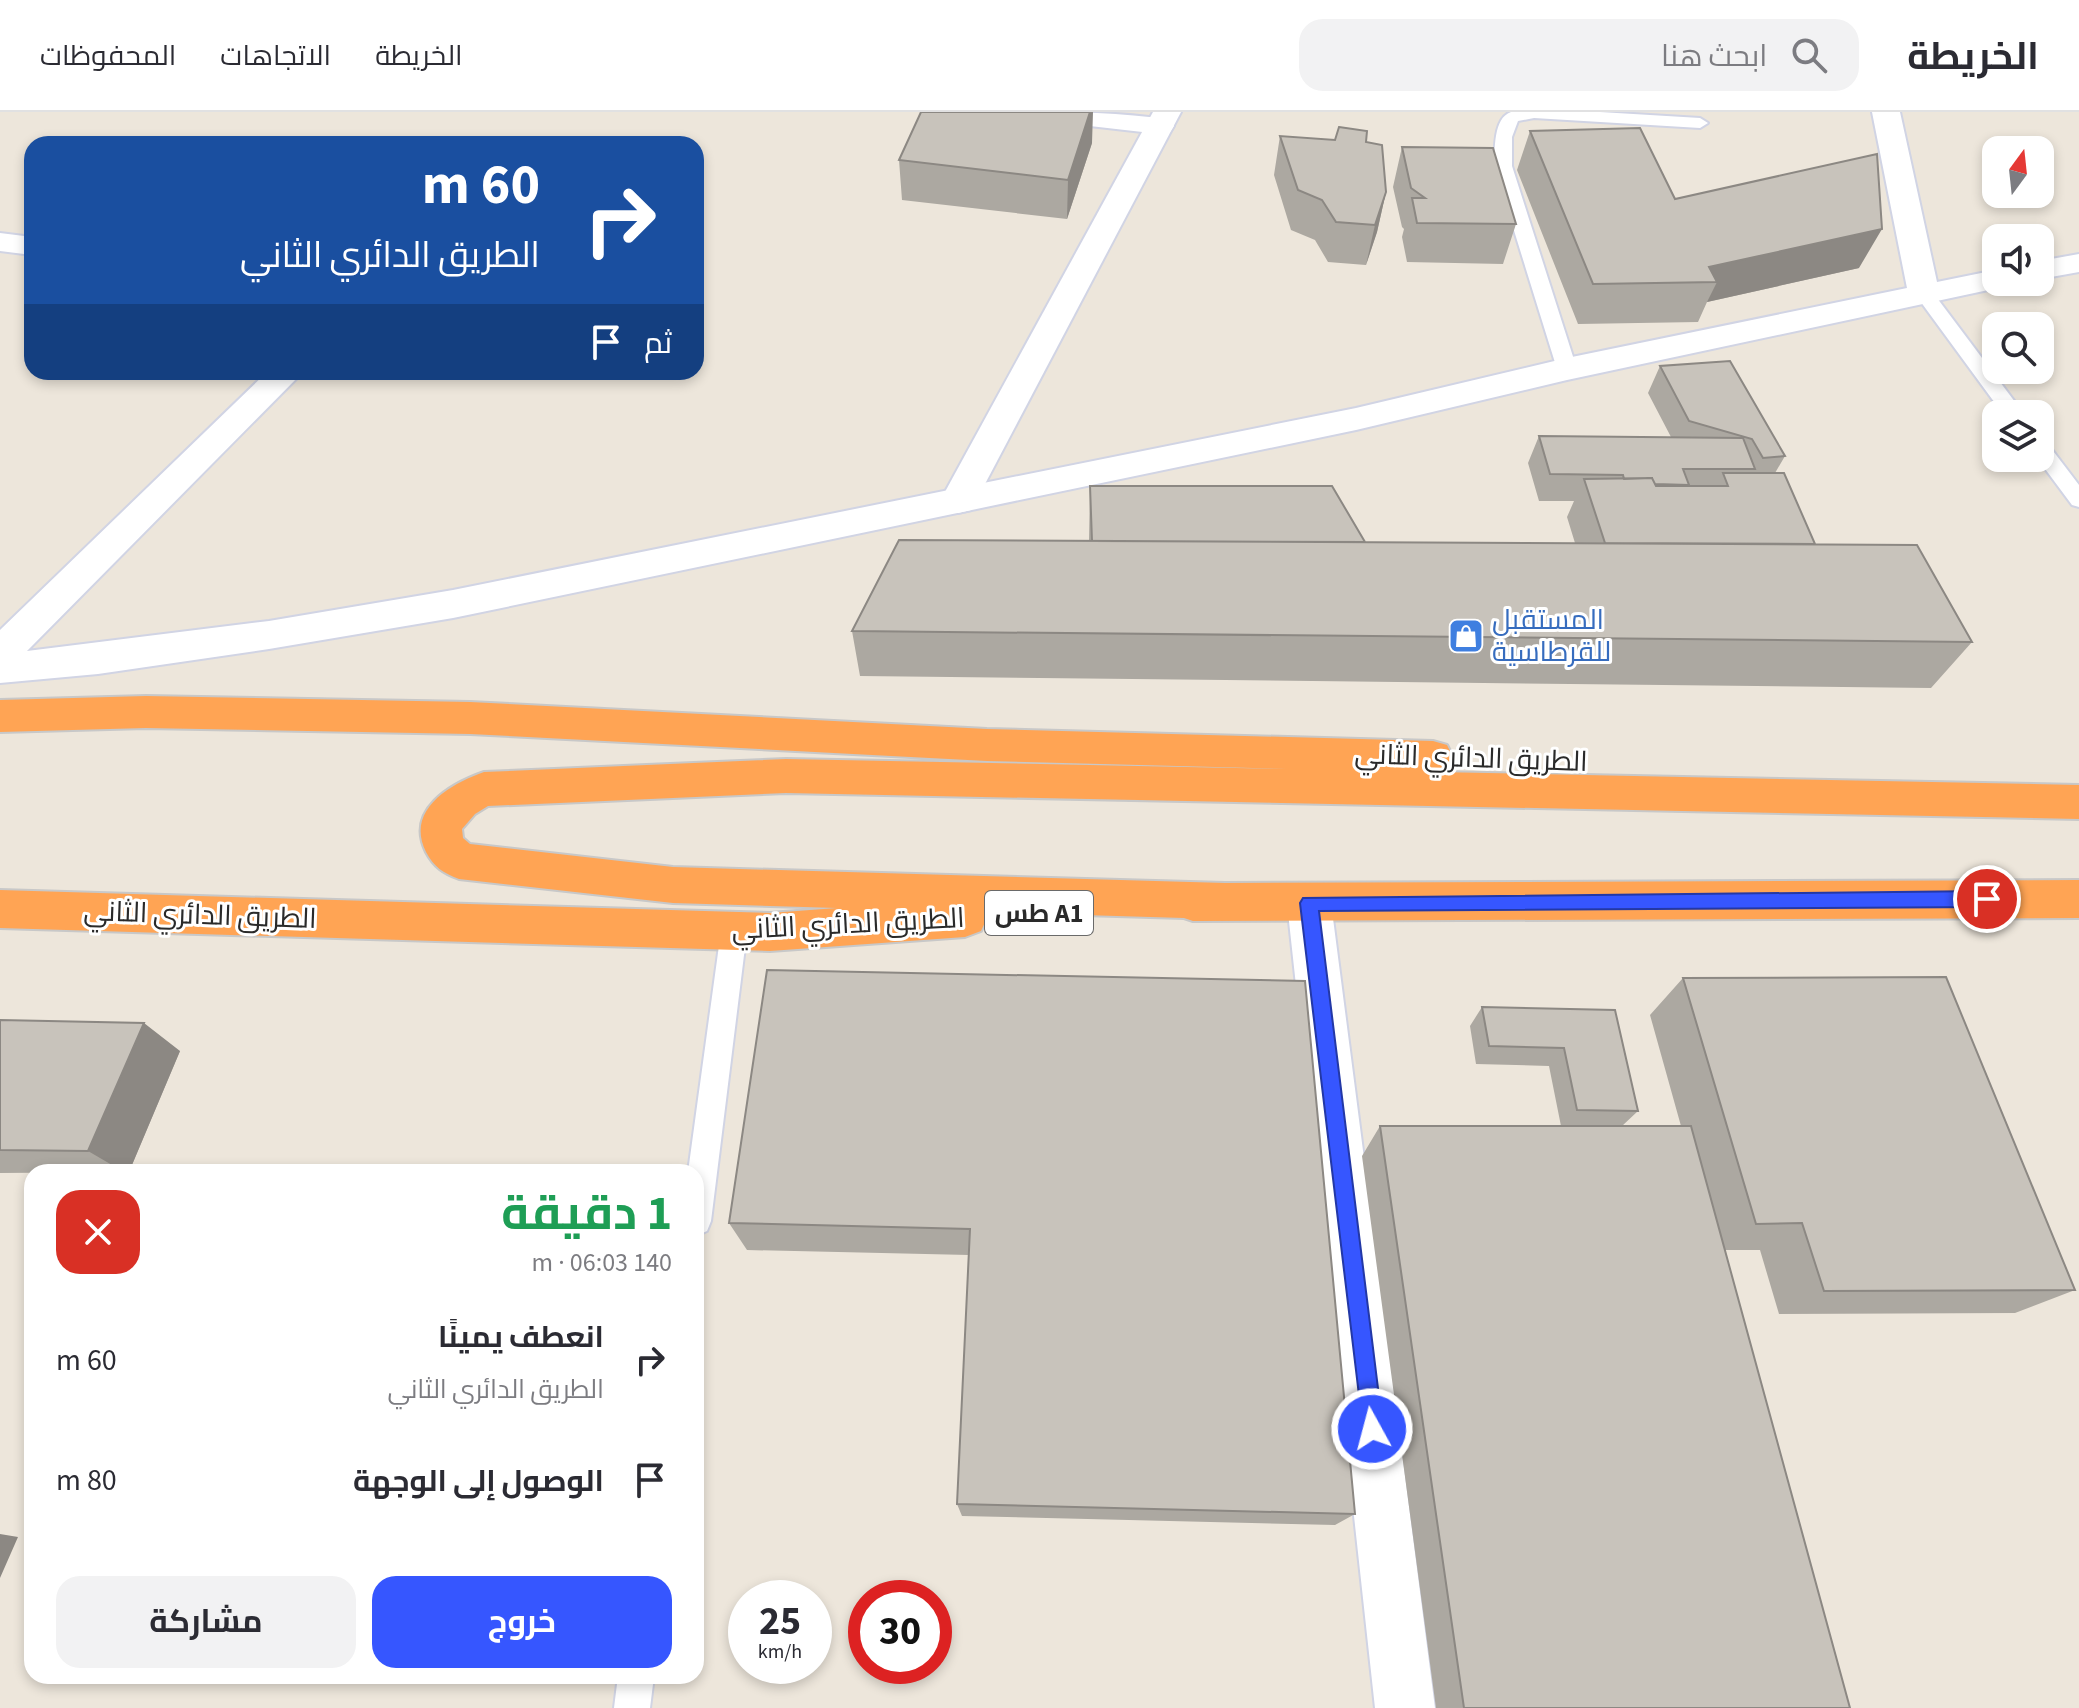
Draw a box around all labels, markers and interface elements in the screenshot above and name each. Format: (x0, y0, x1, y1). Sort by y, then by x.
search box (1299, 19, 1859, 91)
text: الخريطة (1907, 30, 2039, 84)
icon: search (1787, 33, 1831, 77)
text: ابحث هنا (1661, 35, 1767, 78)
text: المحفوظات (40, 36, 176, 76)
text: الاتجاهات (220, 36, 331, 76)
text: الخريطة (375, 36, 463, 76)
north arrow (1982, 136, 2054, 208)
map controls (1982, 136, 2054, 472)
text: 60 m (422, 146, 540, 225)
icon: right (568, 168, 672, 272)
button: sound (1982, 224, 2054, 296)
text: الطريق الدائري الثاني (240, 230, 540, 281)
button: search (1982, 312, 2054, 384)
icon: arrive (584, 320, 628, 364)
text: ثم (644, 322, 672, 365)
button: layers (1982, 400, 2054, 472)
place label: المستقبل للقرطاسية (1492, 600, 1611, 672)
shop icon: المستقبل للقرطاسية (1447, 617, 1485, 655)
street label: الطريق الدائري الثاني (1354, 734, 1588, 783)
pin (1953, 865, 2021, 933)
icon: arrive (1965, 877, 2009, 921)
street label: الطريق الدائري الثاني (83, 891, 317, 940)
road number: طس A1 (985, 891, 1093, 935)
street label: الطريق الدائري الثاني (730, 898, 966, 951)
text: 1 دقيقة (501, 1180, 672, 1248)
button: close (56, 1190, 140, 1274)
text: 140 m · 06:03 (531, 1244, 672, 1281)
text: انعطف يمينًا (438, 1316, 604, 1359)
icon: right (628, 1338, 672, 1382)
text: 60 m (56, 1339, 117, 1382)
text: الطريق الدائري الثاني (387, 1371, 604, 1408)
position arrow (1330, 1387, 1414, 1471)
icon: arrive (628, 1458, 672, 1502)
text: 80 m (56, 1459, 117, 1502)
text: الوصول إلى الوجهة (353, 1460, 604, 1503)
button: مشاركة (56, 1576, 356, 1668)
button: خروج (372, 1576, 672, 1668)
speed limit sign: 30 (848, 1580, 952, 1684)
text: 25 (759, 1593, 801, 1650)
text: km/h (758, 1638, 802, 1666)

